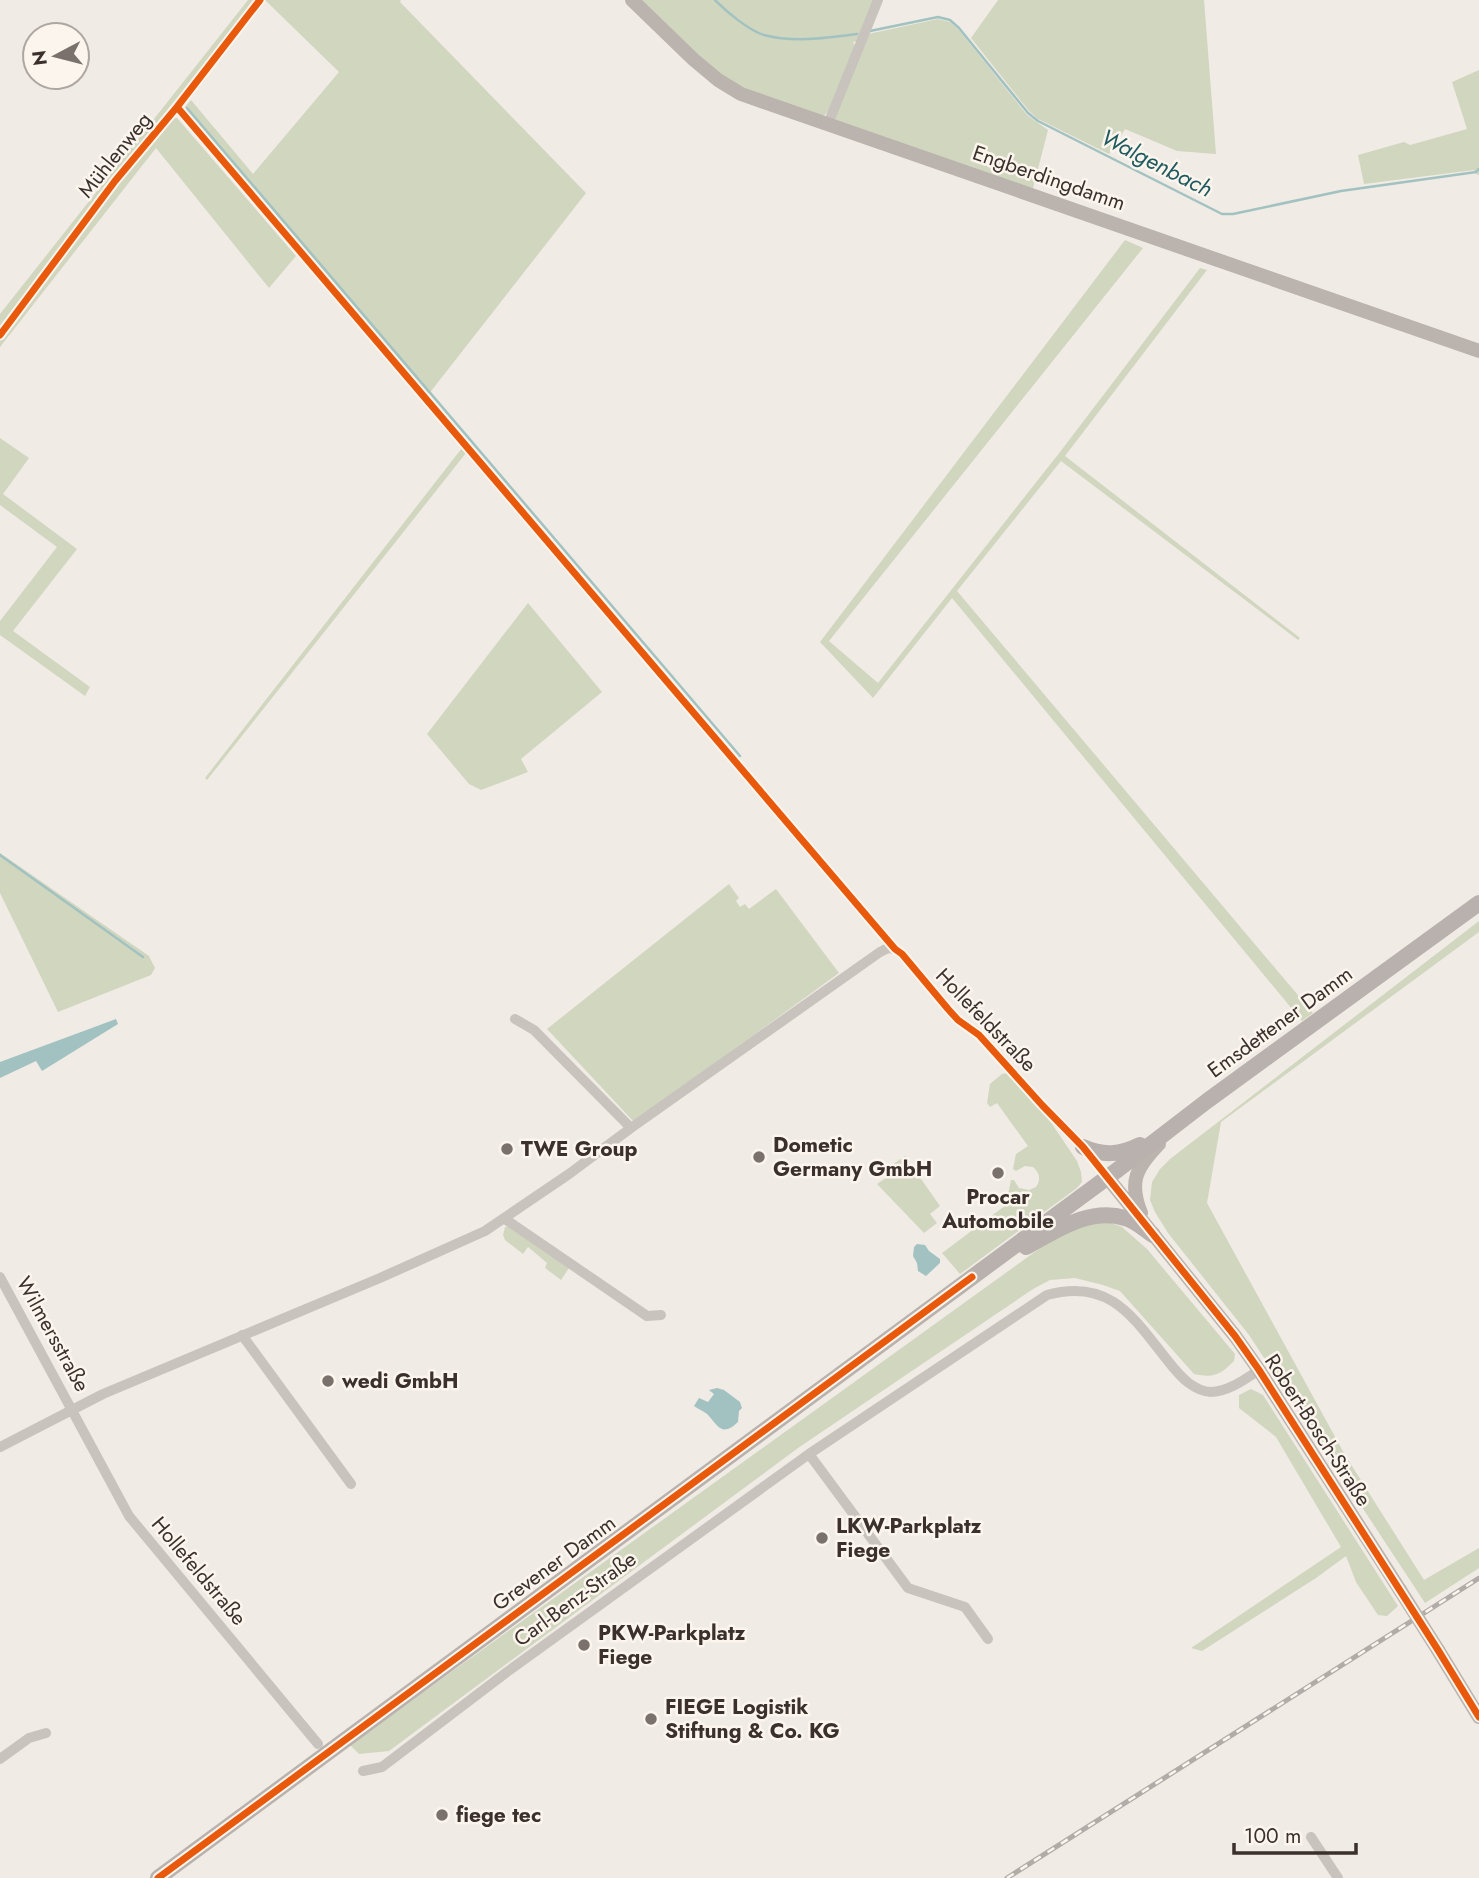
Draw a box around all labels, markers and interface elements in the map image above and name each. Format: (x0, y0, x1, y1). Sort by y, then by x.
north arrow (21, 21, 91, 91)
text: N (25, 49, 54, 67)
street label: Mühlenweg (71, 106, 159, 204)
water label: Walgenbach (1095, 120, 1219, 206)
street label: Engberdingdamm (969, 138, 1129, 218)
street label: Emsdettener Damm (1201, 959, 1359, 1085)
street label: Hollefeldstraße (929, 961, 1043, 1079)
place label: Dometic Germany GmbH (773, 1130, 932, 1184)
place label: TWE Group (521, 1134, 638, 1164)
marker: TWE Group (499, 1141, 515, 1157)
marker: Dometic Germany GmbH (751, 1149, 767, 1165)
marker: Procar Automobile (990, 1165, 1006, 1181)
place label: Procar Automobile (941, 1182, 1054, 1236)
street label: Wilmersstraße (9, 1271, 97, 1397)
street label: Robert-Bosch-Straße (1257, 1348, 1379, 1512)
place label: wedi GmbH (341, 1366, 459, 1396)
marker: wedi GmbH (320, 1373, 336, 1389)
street label: Grevener Damm (486, 1508, 622, 1618)
street label: Hollefeldstraße (144, 1510, 254, 1632)
place label: LKW-Parkplatz Fiege (836, 1511, 982, 1565)
marker: LKW-Parkplatz Fiege (814, 1530, 830, 1546)
street label: Carl-Benz-Straße (507, 1544, 643, 1654)
place label: PKW-Parkplatz Fiege (598, 1618, 746, 1672)
marker: PKW-Parkplatz Fiege (576, 1637, 592, 1653)
place label: FIEGE Logistik Stiftung & Co. KG (665, 1692, 840, 1746)
marker: FIEGE Logistik Stiftung & Co. KG (643, 1711, 659, 1727)
place label: fiege tec (456, 1800, 541, 1830)
marker: fiege tec (434, 1807, 450, 1823)
scale bar (1234, 1812, 1356, 1856)
text: 100 m (1244, 1821, 1301, 1851)

